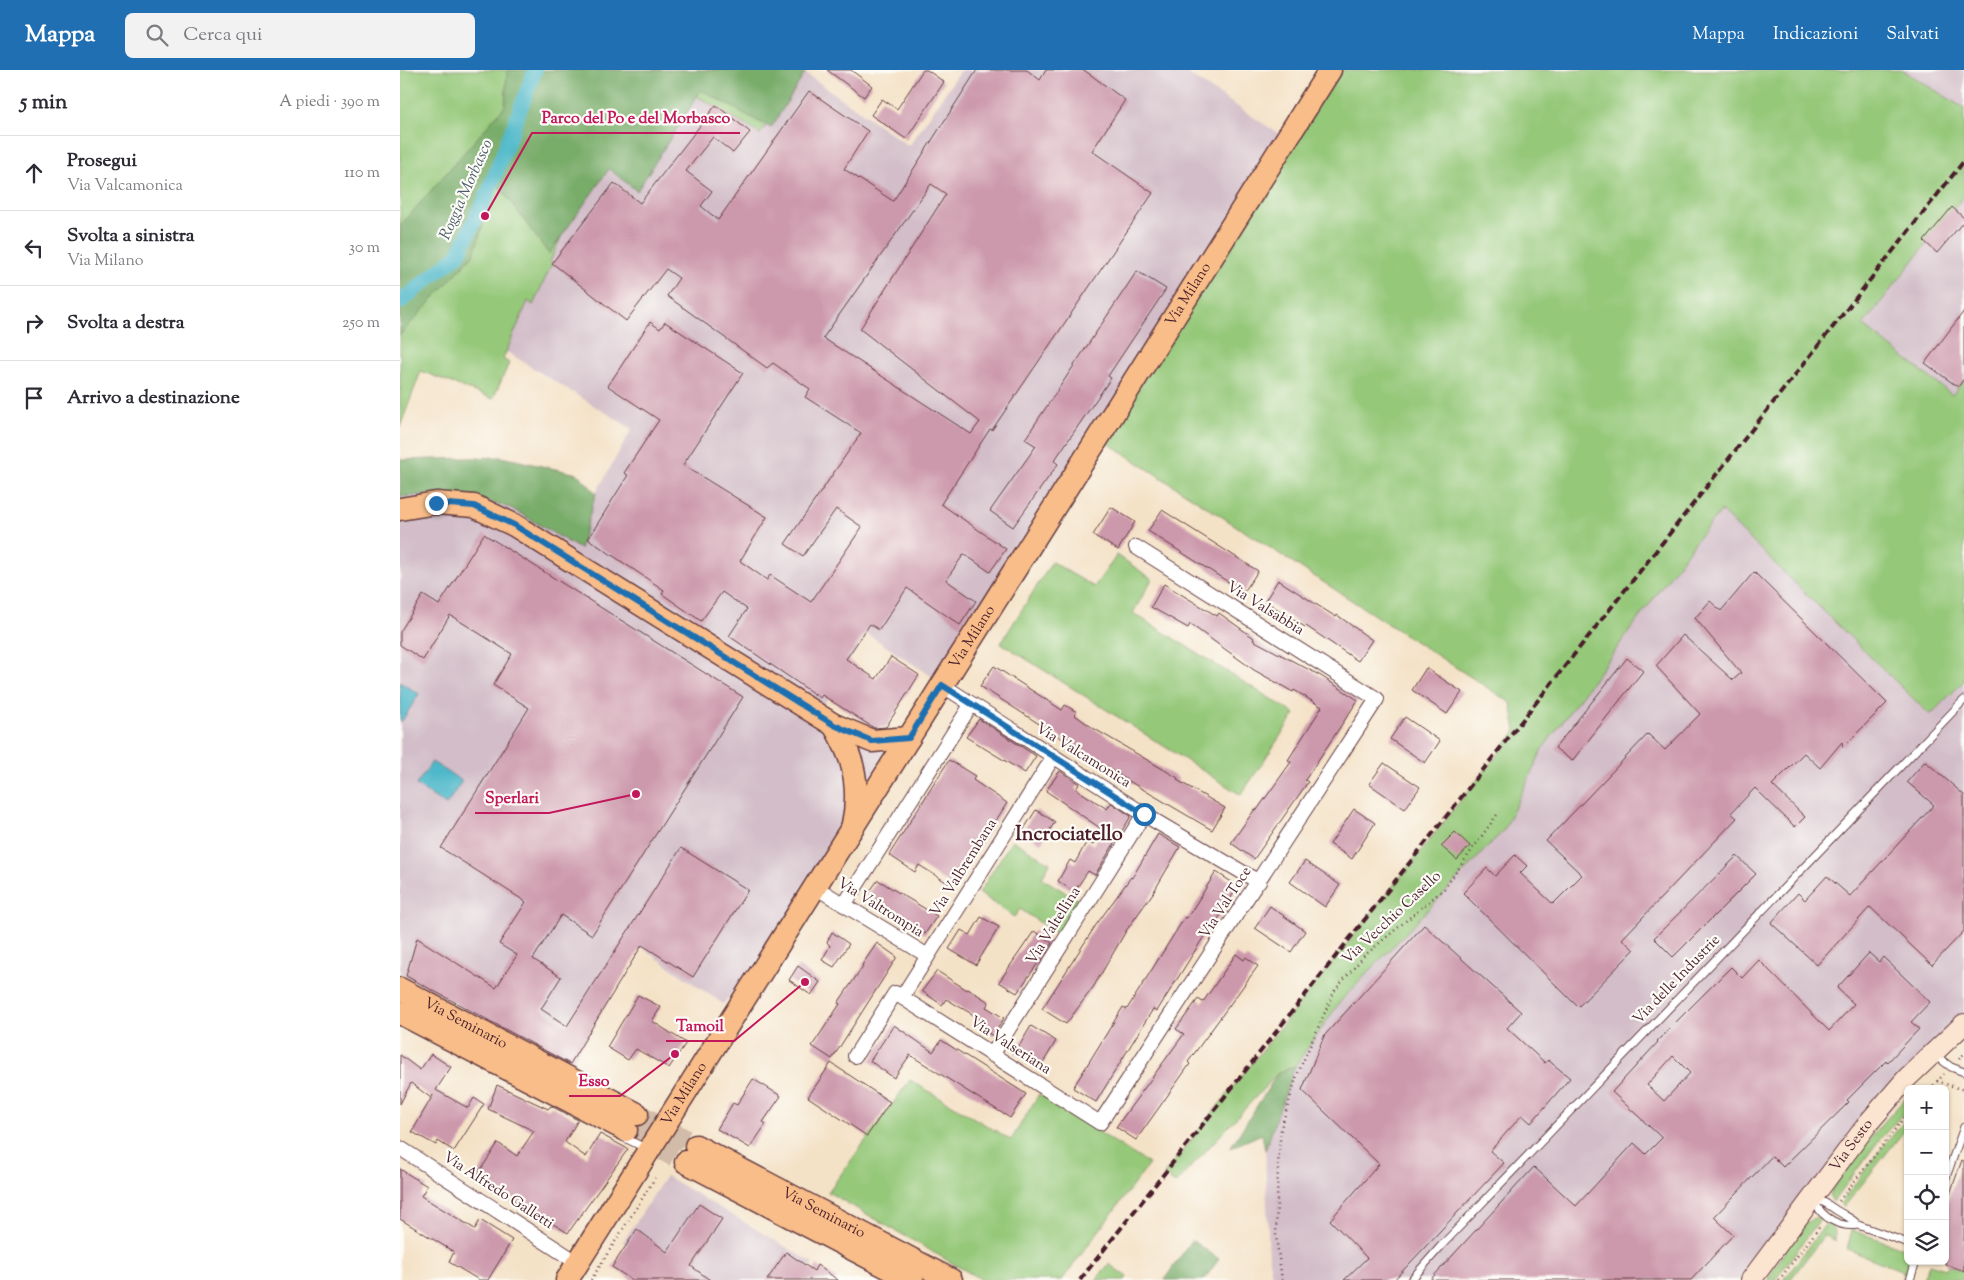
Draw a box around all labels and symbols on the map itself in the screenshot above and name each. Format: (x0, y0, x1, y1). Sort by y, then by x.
callout: Parco del Po e del Morbasco (532, 102, 740, 133)
text: Parco del Po e del Morbasco (542, 108, 730, 131)
water label: Roggia Morbasco (435, 136, 499, 244)
street label: Via Milano (1160, 259, 1216, 331)
route end (425, 492, 448, 515)
street label: Via Valsabbia (1222, 577, 1308, 641)
street label: Via Milano (944, 601, 1000, 673)
street label: Via Valcamonica (1031, 718, 1135, 794)
callout: Sperlari (475, 782, 549, 813)
text: Sperlari (485, 788, 539, 811)
route start (1133, 803, 1156, 826)
street label: Via Valbrembana (925, 815, 1003, 921)
district label: Incrociatello (1015, 821, 1123, 850)
street label: Via Val Toce (1195, 863, 1257, 943)
street label: Via Vecchio Casello (1338, 866, 1446, 970)
street label: Via Valtrompia (833, 873, 927, 943)
street label: Via Valtellina (1022, 883, 1086, 969)
street label: Via delle Industrie (1629, 930, 1725, 1030)
street label: Via Seminario (420, 993, 511, 1054)
callout: Tamoil (666, 1010, 734, 1041)
street label: Via Valseriana (965, 1012, 1055, 1080)
text: Tamoil (676, 1016, 725, 1039)
street label: Via Milano (656, 1058, 712, 1130)
callout: Esso (569, 1065, 620, 1096)
text: Esso (579, 1071, 610, 1094)
street label: Via Sesto (1825, 1115, 1878, 1176)
street label: Via Alfredo Galletti (438, 1147, 558, 1235)
street label: Via Seminario (778, 1182, 869, 1244)

